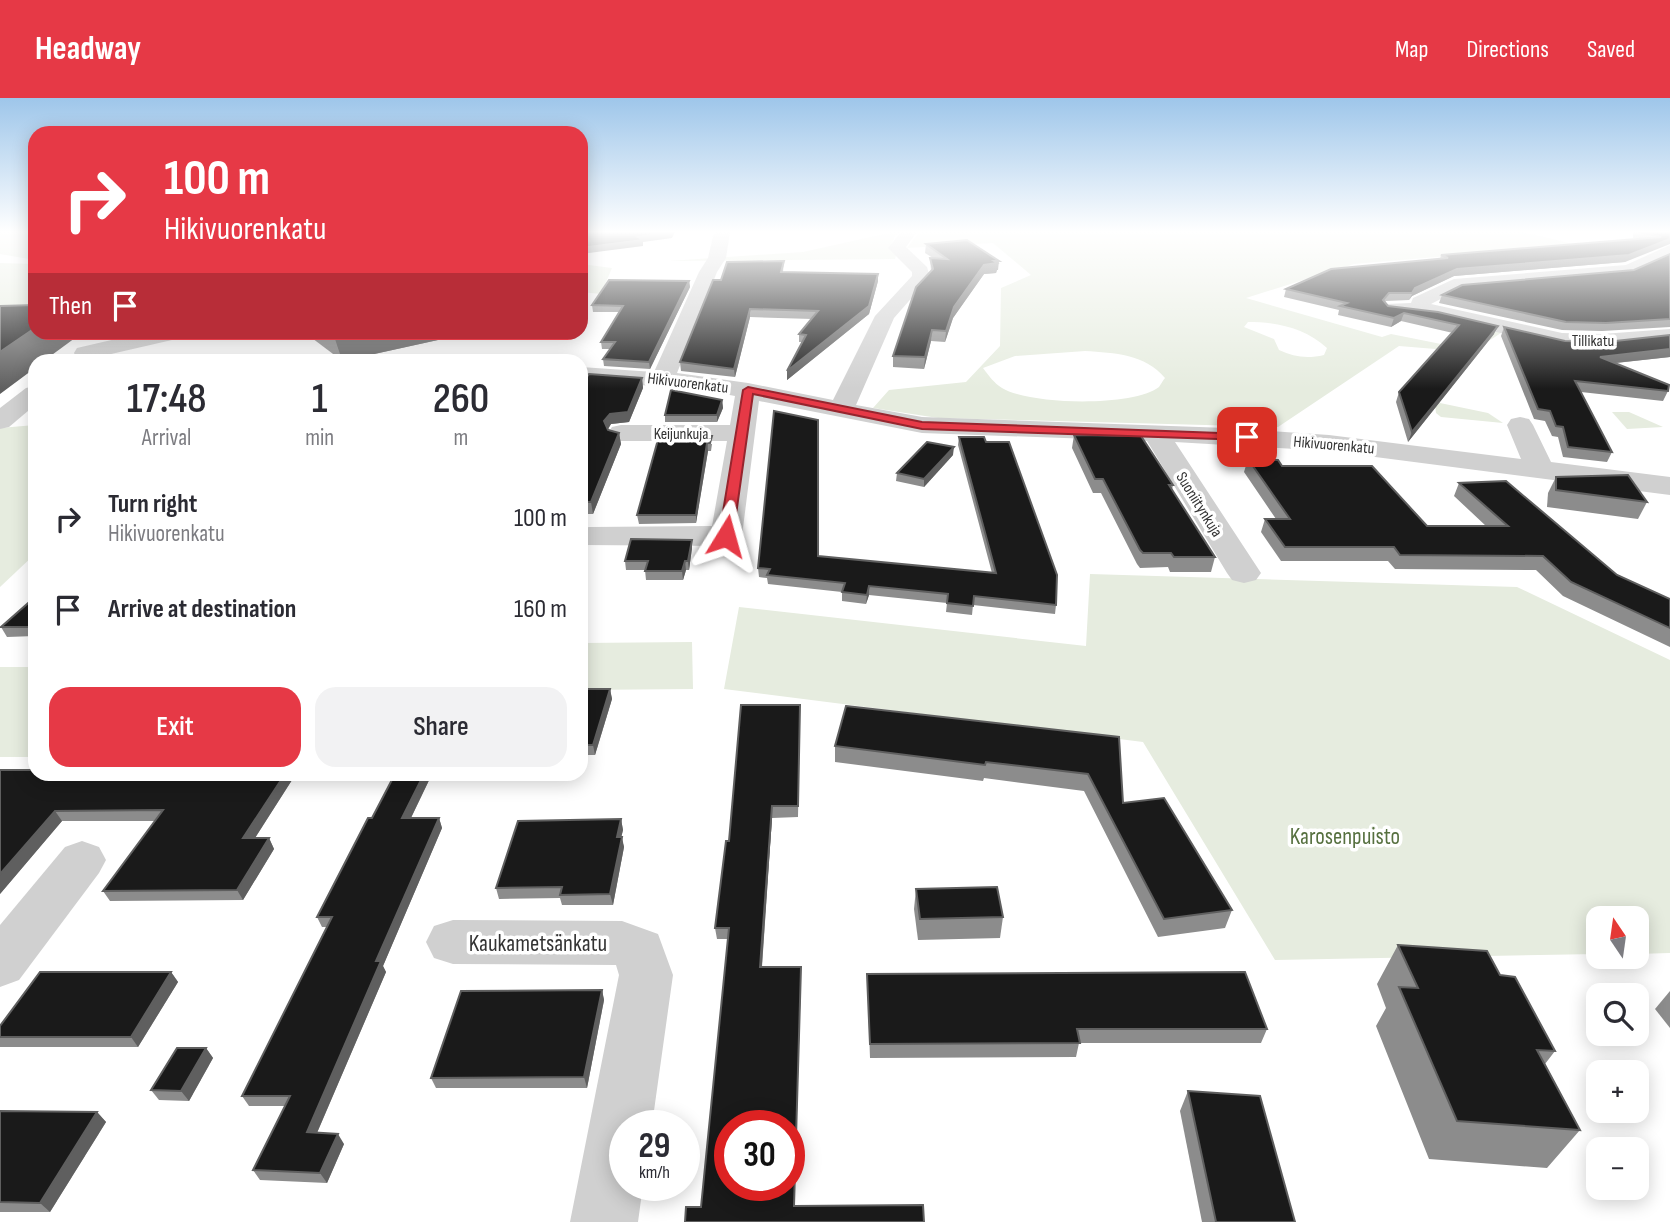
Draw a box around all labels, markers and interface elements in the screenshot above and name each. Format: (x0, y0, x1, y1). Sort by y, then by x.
text: Headway (35, 29, 141, 69)
text: Map (1395, 35, 1428, 64)
text: Directions (1466, 35, 1549, 64)
text: Saved (1587, 35, 1635, 64)
text: 100 m (164, 150, 270, 209)
icon: right (49, 154, 140, 245)
text: Hikivuorenkatu (164, 210, 326, 249)
icon: arrive (106, 287, 144, 325)
text: Then (49, 291, 92, 322)
street label: Tillikatu (1572, 332, 1614, 351)
street label: Hikivuorenkatu (646, 369, 729, 398)
text: 17:48 (127, 374, 206, 425)
text: 1 (312, 374, 327, 425)
text: 260 (433, 374, 489, 425)
pin (1217, 407, 1277, 467)
icon: arrive (1228, 418, 1266, 456)
text: Arrival (142, 424, 191, 452)
text: min (305, 424, 334, 452)
text: m (454, 424, 468, 452)
street label: Keijunkuja (654, 425, 708, 444)
street label: Hikivuorenkatu (1293, 432, 1375, 458)
street label: Suoniitynkuja (1171, 469, 1226, 541)
text: Turn right (108, 489, 197, 520)
position arrow (689, 499, 763, 573)
icon: right (49, 500, 87, 538)
text: 100 m (514, 503, 567, 534)
text: Hikivuorenkatu (108, 520, 225, 548)
icon: arrive (49, 591, 87, 629)
text: Arrive at destination (108, 594, 296, 625)
text: 160 m (514, 594, 567, 625)
button: Exit (49, 687, 301, 767)
button: Share (315, 687, 567, 767)
park label: Karosenpuisto (1290, 823, 1400, 851)
north arrow (1586, 906, 1648, 970)
map controls (1586, 906, 1649, 1200)
street label: Kaukametsänkatu (469, 930, 607, 958)
button: search (1586, 983, 1649, 1046)
button: + (1586, 1060, 1649, 1123)
speed limit sign: 30 (714, 1110, 805, 1201)
text: 29 (639, 1125, 670, 1168)
button: − (1586, 1137, 1649, 1200)
text: km/h (639, 1162, 670, 1183)

